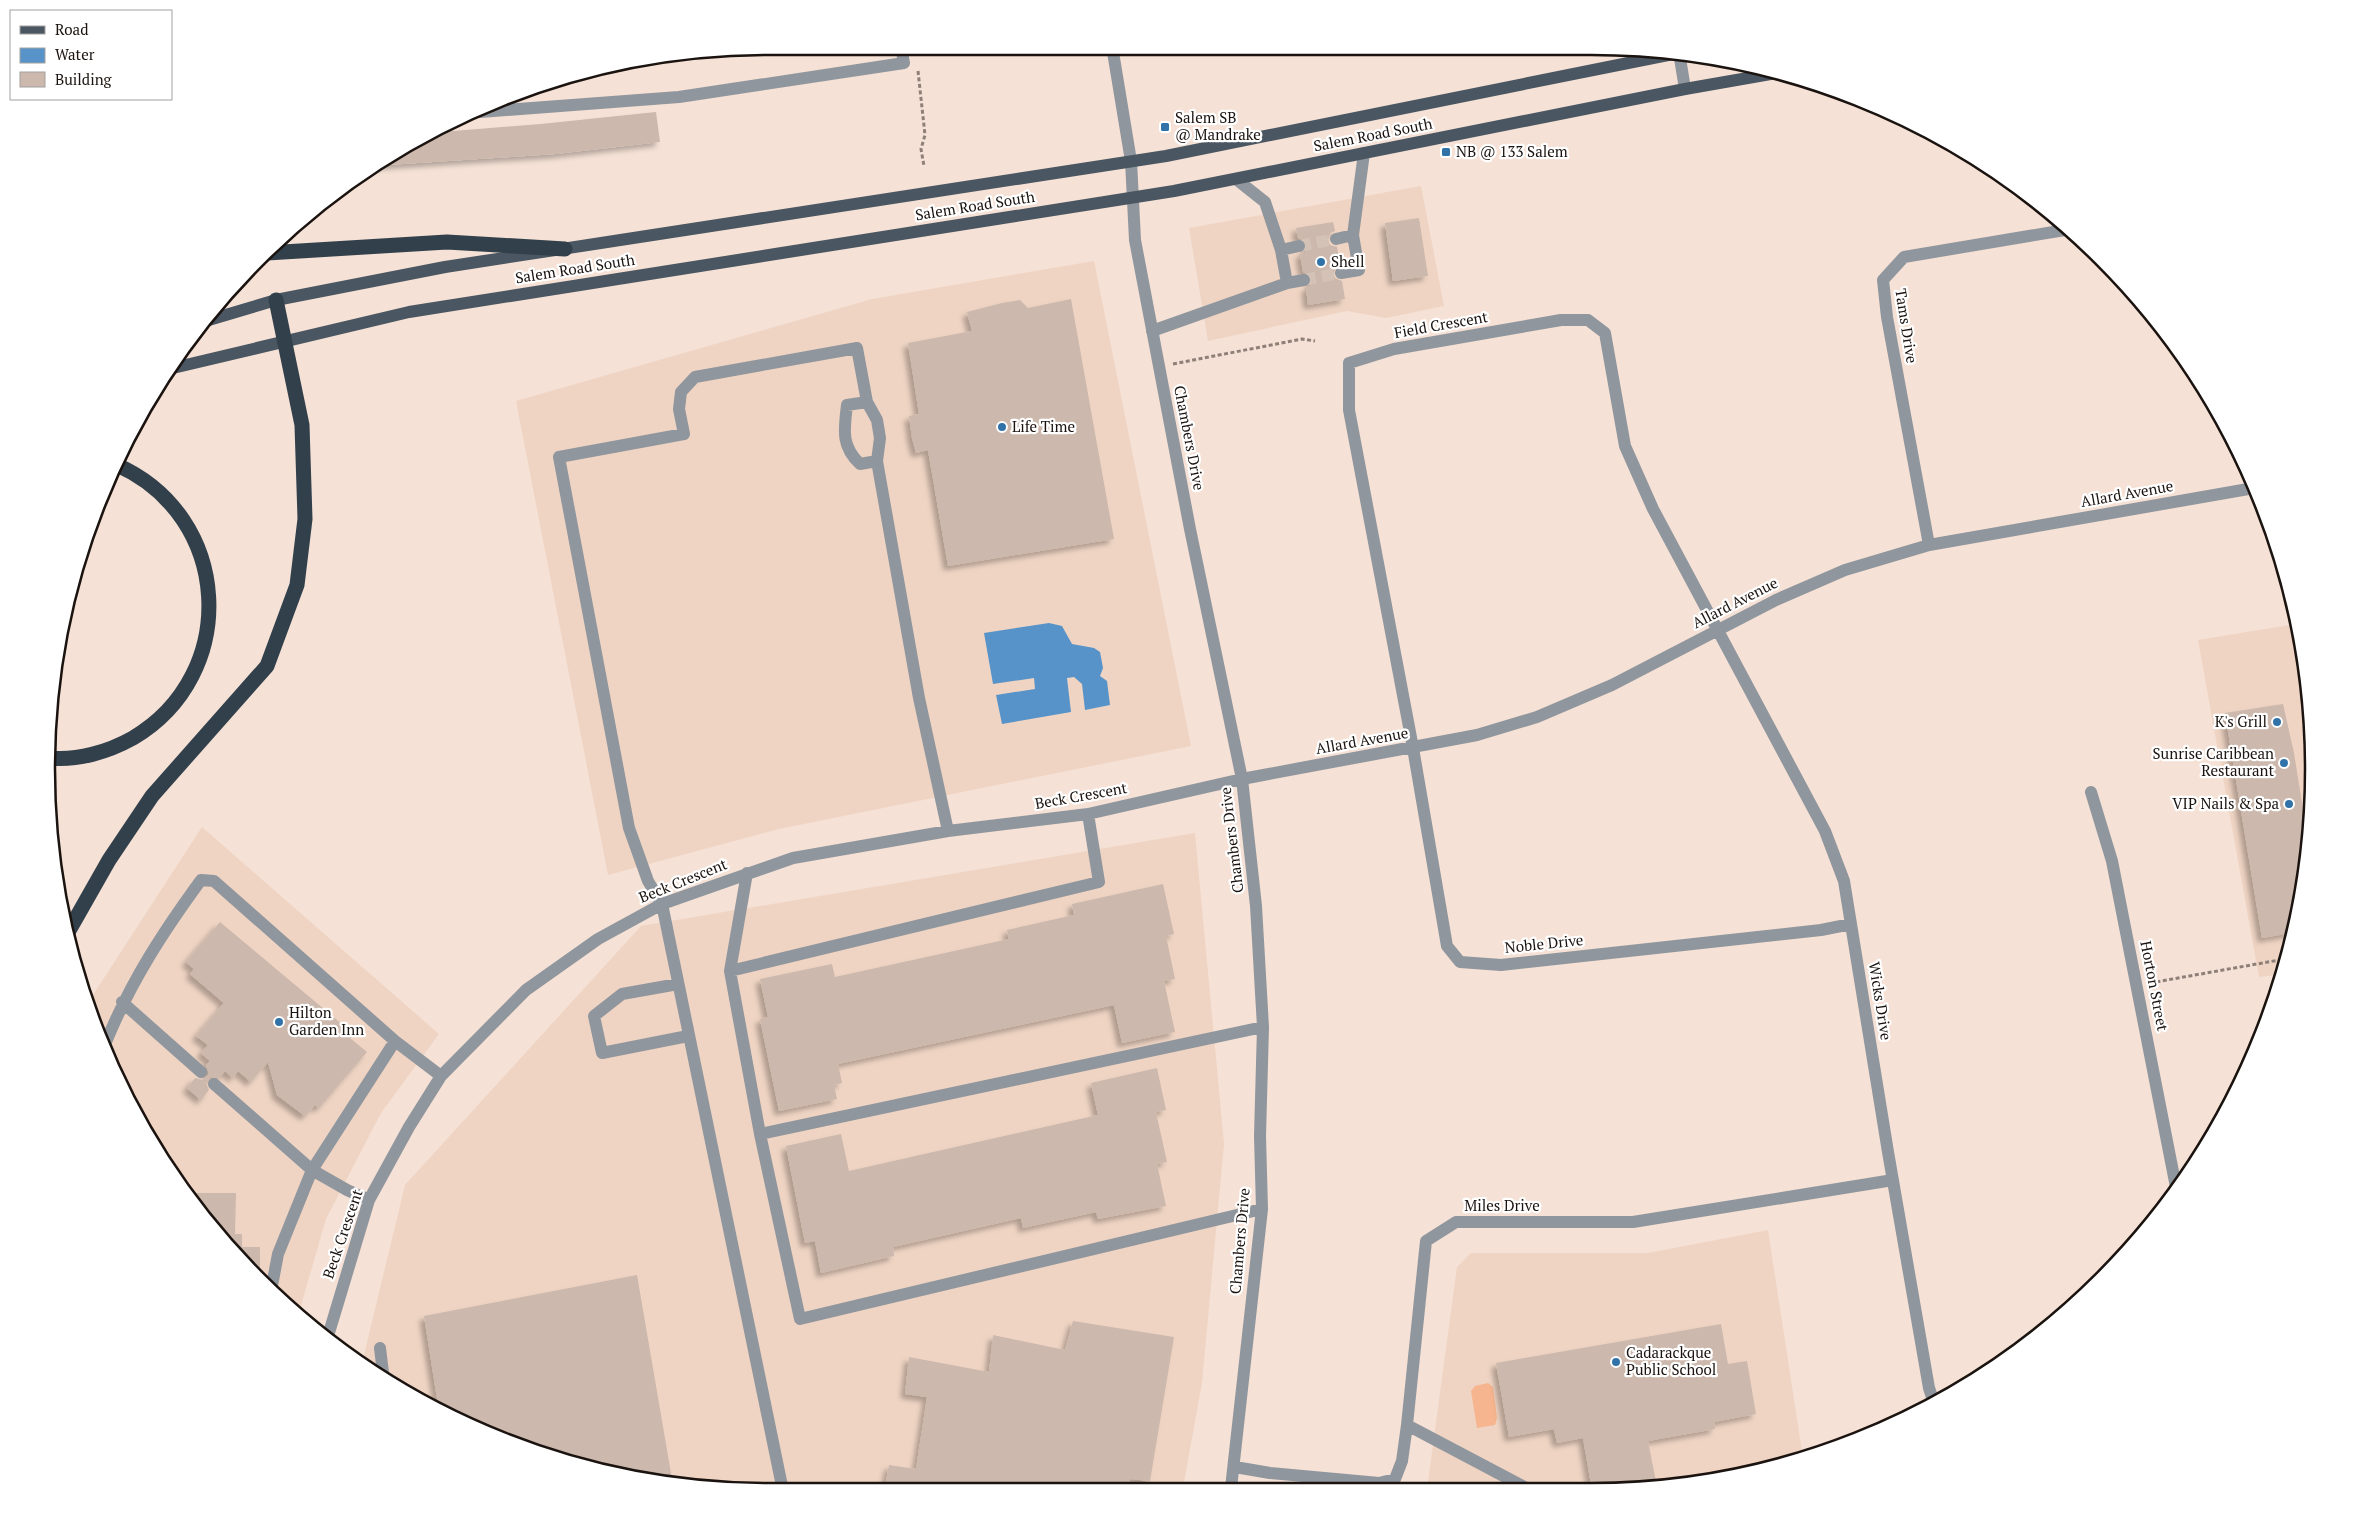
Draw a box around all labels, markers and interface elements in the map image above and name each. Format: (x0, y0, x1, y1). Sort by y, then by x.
legend (10, 10, 172, 100)
text: Road (55, 19, 88, 39)
text: Water (55, 44, 95, 64)
text: Building (55, 69, 113, 89)
place label: Salem SB @ Mandrake (1175, 107, 1261, 144)
street label: Salem Road South (1312, 113, 1434, 155)
marker: Salem SB @ Mandrake (1159, 121, 1171, 133)
place label: NB @ 133 Salem (1456, 141, 1568, 161)
marker: NB @ 133 Salem (1440, 146, 1452, 158)
street label: Salem Road South (914, 186, 1036, 224)
street label: Salem Road South (514, 249, 636, 287)
place label: Shell (1331, 251, 1364, 271)
marker: Shell (1315, 256, 1327, 268)
street label: Tams Drive (1891, 287, 1923, 365)
street label: Field Crescent (1392, 306, 1490, 342)
street label: Chambers Drive (1170, 384, 1210, 492)
place label: Life Time (1012, 416, 1075, 436)
marker: Life Time (996, 421, 1008, 433)
street label: Allard Avenue (2079, 475, 2175, 511)
street label: Allard Avenue (1688, 572, 1781, 632)
place label: K's Grill (2215, 711, 2267, 731)
marker: K's Grill (2271, 716, 2283, 728)
street label: Allard Avenue (1314, 722, 1410, 758)
place label: Sunrise Caribbean Restaurant (2153, 743, 2274, 780)
marker: Sunrise Caribbean Restaurant (2278, 757, 2290, 769)
street label: Beck Crescent (1033, 777, 1129, 813)
street label: Chambers Drive (1215, 786, 1247, 894)
place label: VIP Nails & Spa (2172, 793, 2279, 813)
marker: VIP Nails & Spa (2283, 798, 2295, 810)
street label: Beck Crescent (636, 853, 730, 907)
street label: Noble Drive (1504, 929, 1584, 957)
street label: Horton Street (2136, 939, 2174, 1033)
street label: Wicks Drive (1865, 960, 1897, 1042)
place label: Hilton Garden Inn (289, 1002, 364, 1039)
marker: Hilton Garden Inn (273, 1016, 285, 1028)
street label: Beck Crescent (317, 1186, 367, 1281)
street label: Chambers Drive (1224, 1187, 1254, 1295)
street label: Miles Drive (1464, 1195, 1540, 1215)
place label: Cadarackque Public School (1626, 1342, 1716, 1379)
marker: Cadarackque Public School (1610, 1356, 1622, 1368)

